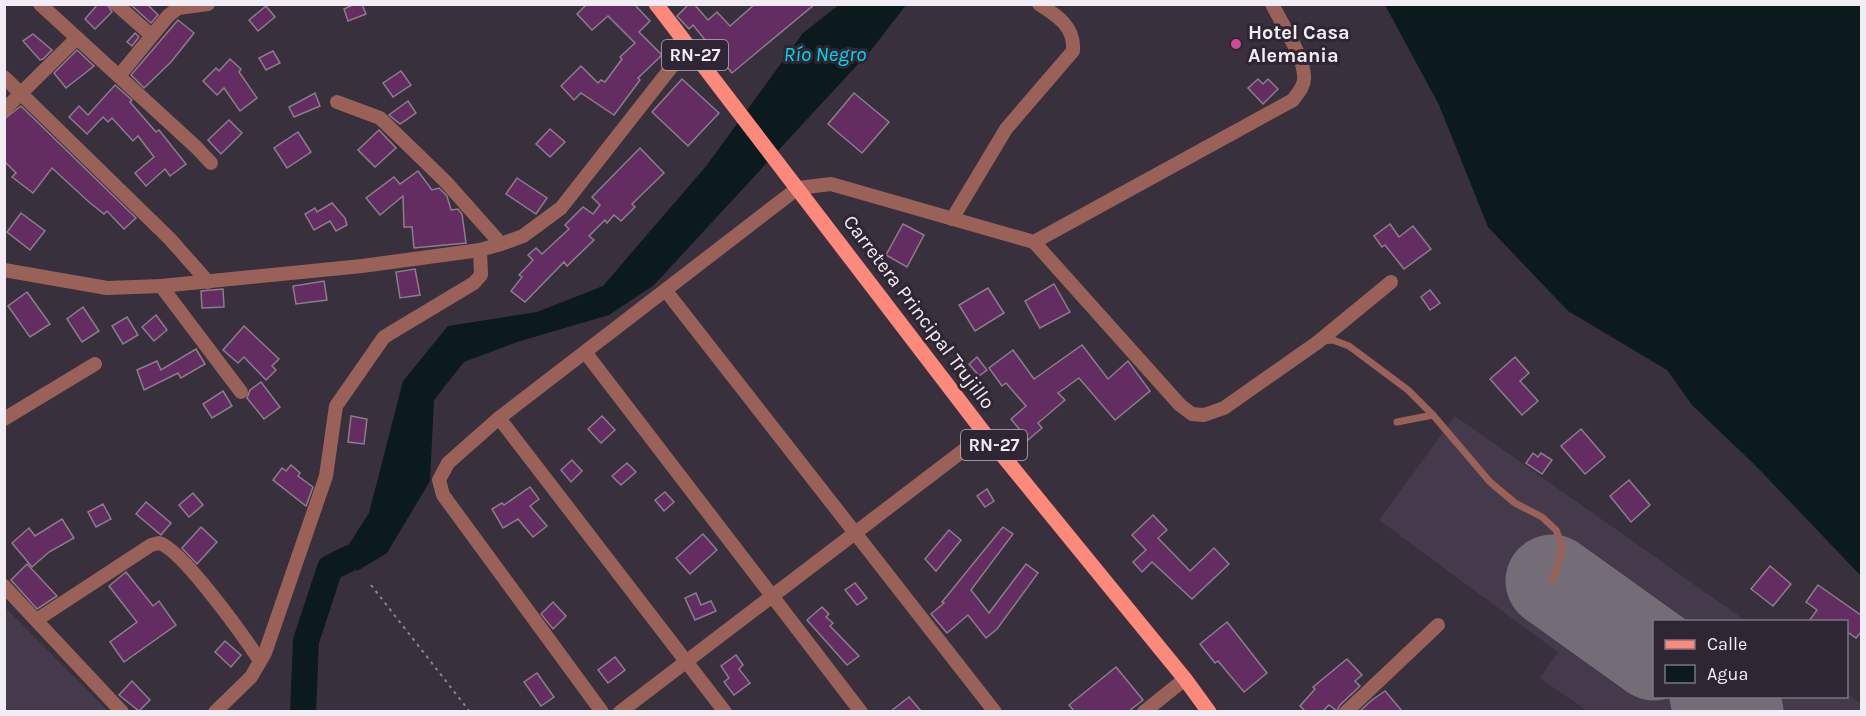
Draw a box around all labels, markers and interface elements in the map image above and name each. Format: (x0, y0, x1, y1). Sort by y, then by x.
place label: Hotel Casa Alemania (1248, 21, 1350, 67)
marker: Hotel Casa Alemania (1229, 37, 1243, 51)
road number: RN-27 (662, 40, 728, 70)
water label: Río Negro (784, 42, 867, 66)
street label: Carretera Principal Trujillo (839, 211, 999, 413)
road number: RN-27 (961, 430, 1027, 460)
legend (1653, 620, 1848, 698)
text: Calle (1707, 633, 1747, 655)
text: Agua (1707, 663, 1748, 685)

